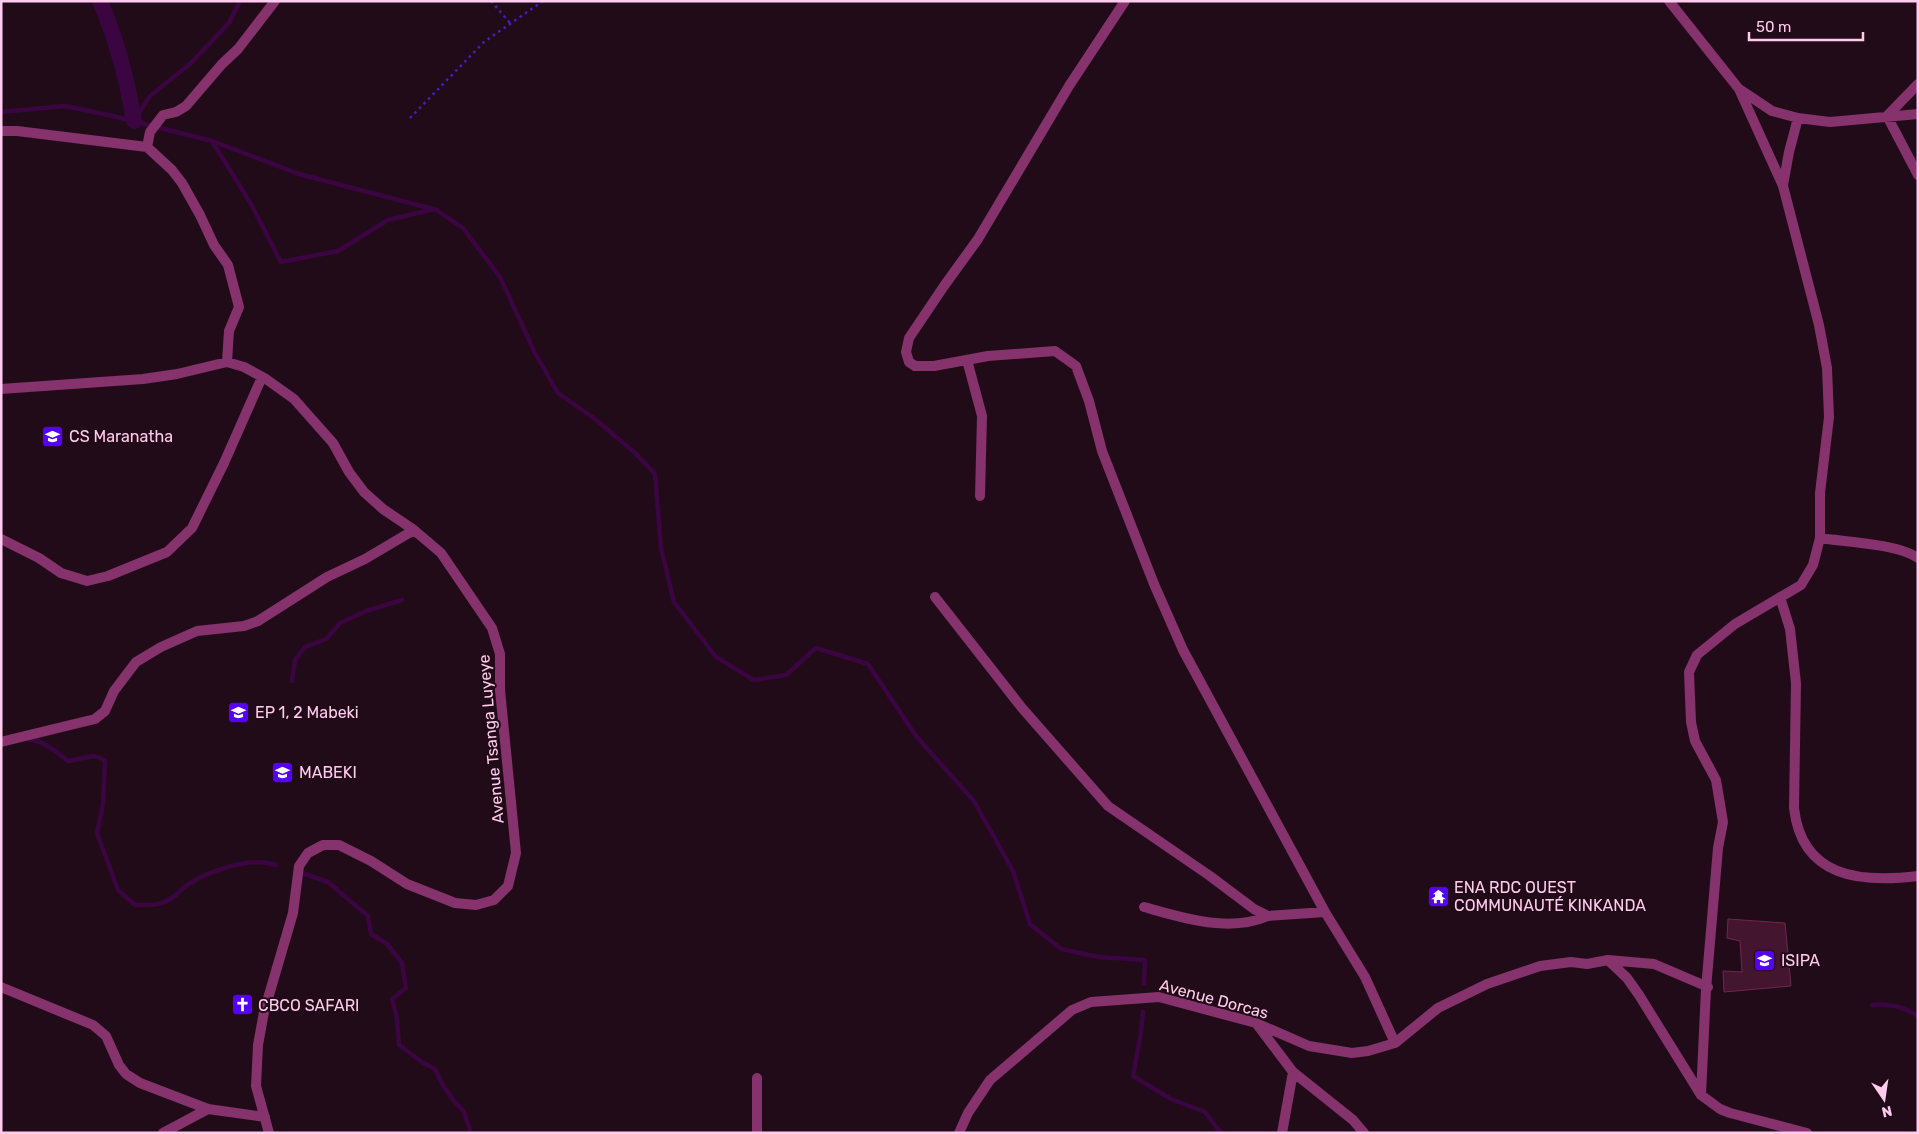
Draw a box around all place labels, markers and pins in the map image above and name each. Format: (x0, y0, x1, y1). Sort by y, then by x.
school or university icon: CS Maranatha (41, 424, 65, 448)
place label: CS Maranatha (69, 427, 173, 446)
school or university icon: EP 1, 2 Mabeki (227, 700, 251, 724)
place label: EP 1, 2 Mabeki (255, 703, 359, 722)
school or university icon: MABEKI (271, 760, 295, 784)
place label: MABEKI (299, 763, 357, 782)
place label: ENA RDC OUEST COMMUNAUTÉ KINKANDA (1454, 878, 1646, 915)
temple icon: ENA RDC OUEST COMMUNAUTÉ KINKANDA (1426, 884, 1450, 908)
school or university icon: ISIPA (1753, 948, 1777, 972)
place label: ISIPA (1781, 951, 1820, 970)
church icon: CBCO SAFARI (230, 993, 254, 1017)
place label: CBCO SAFARI (258, 996, 359, 1015)

